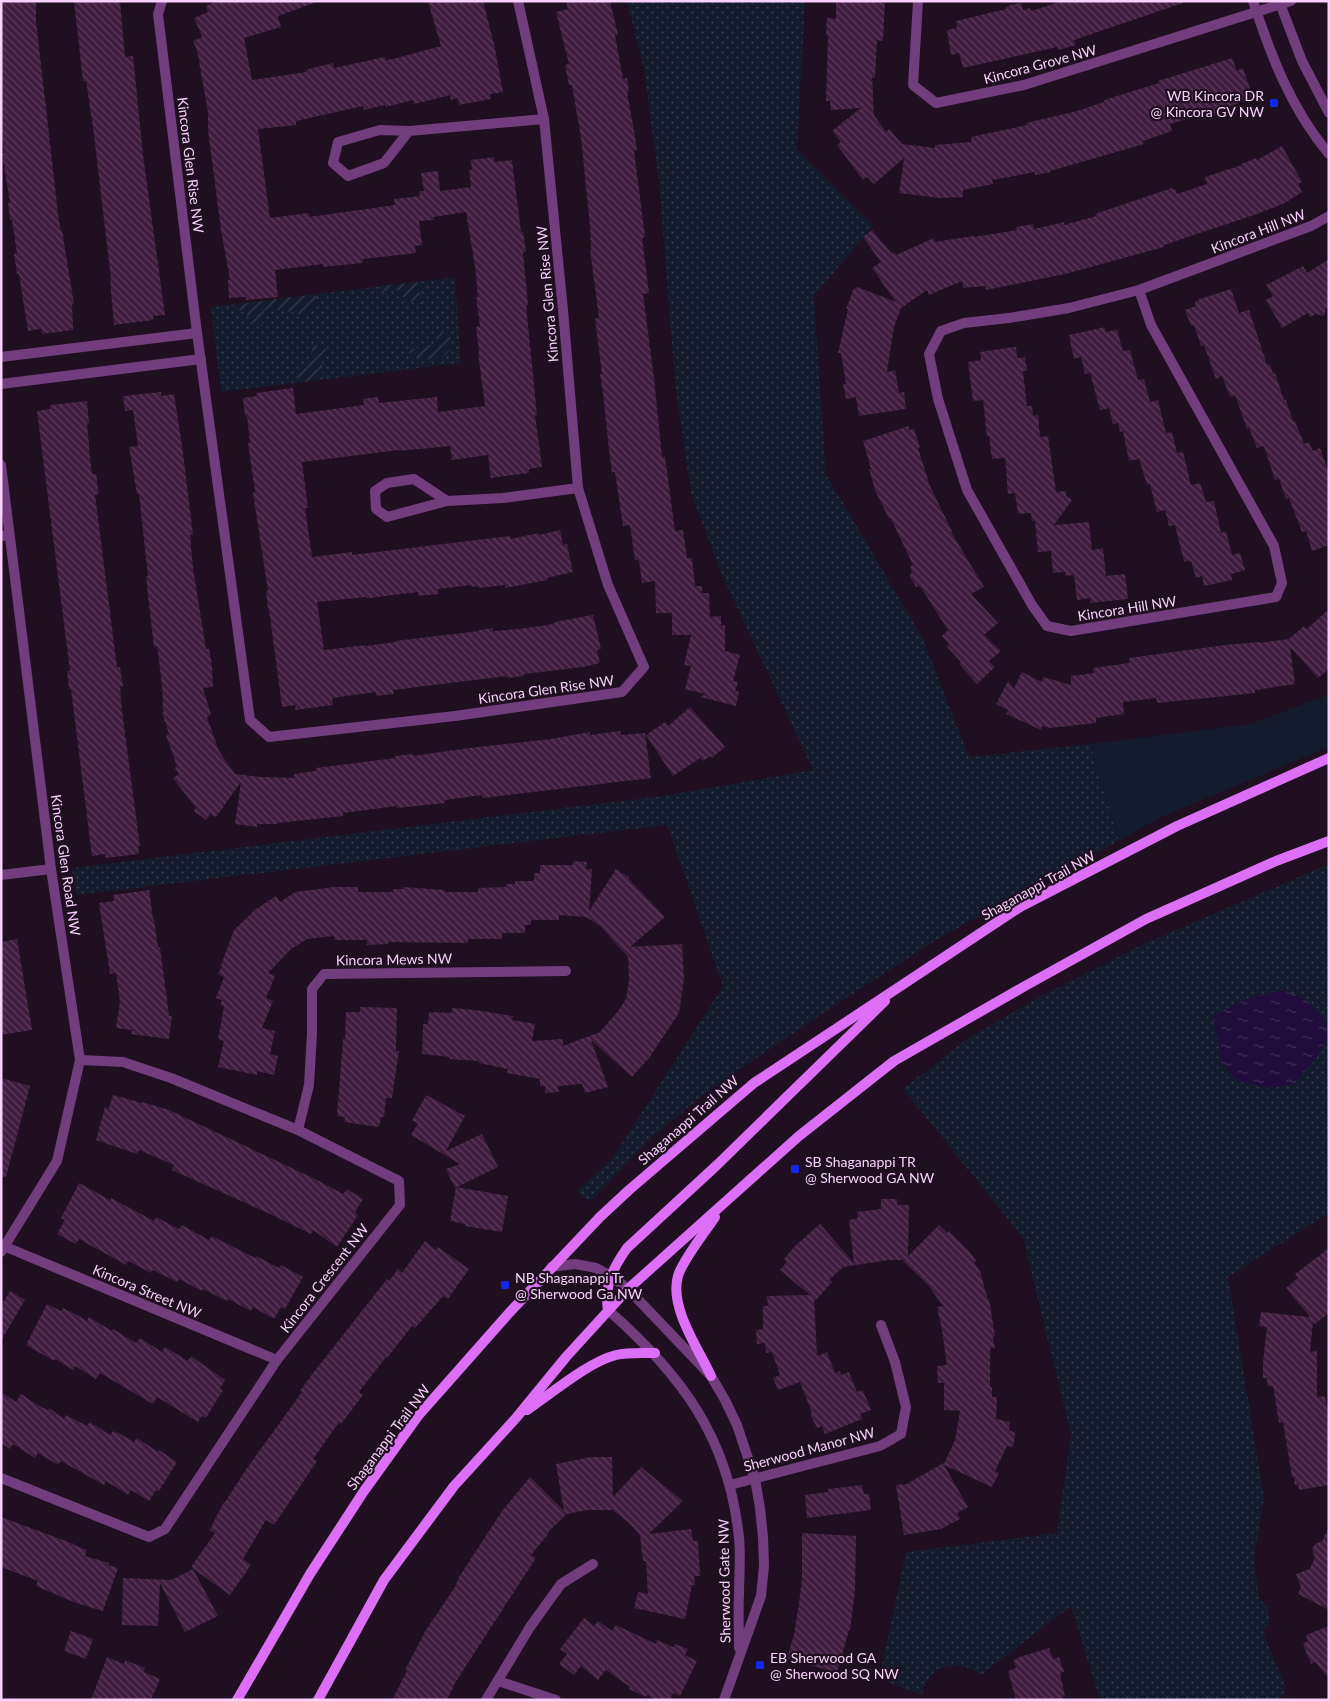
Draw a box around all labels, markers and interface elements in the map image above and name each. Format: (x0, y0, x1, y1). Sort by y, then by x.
street label: Kincora Grove NW (982, 41, 1099, 87)
place label: WB Kincora DR @ Kincora GV NW (1150, 87, 1265, 120)
street label: Kincora Glen Rise NW (174, 96, 208, 235)
marker: WB Kincora DR @ Kincora GV NW (1268, 97, 1280, 109)
street label: Kincora Hill NW (1208, 205, 1308, 257)
street label: Kincora Glen Rise NW (533, 225, 561, 363)
street label: Kincora Hill NW (1076, 592, 1178, 624)
street label: Kincora Glen Rise NW (477, 671, 616, 707)
street label: Kincora Glen Road NW (48, 793, 84, 937)
street label: Shaganappi Trail NW (978, 846, 1098, 923)
street label: Kincora Mews NW (336, 949, 453, 969)
street label: Shaganappi Trail NW (634, 1071, 742, 1168)
place label: SB Shaganappi TR @ Sherwood GA NW (805, 1153, 935, 1186)
marker: SB Shaganappi TR @ Sherwood GA NW (789, 1163, 801, 1175)
street label: Kincora Crescent NW (276, 1220, 372, 1336)
street label: Kincora Street NW (90, 1260, 204, 1322)
place label: NB Shaganappi Tr @ Sherwood Ga NW (515, 1269, 643, 1302)
marker: NB Shaganappi Tr @ Sherwood Ga NW (499, 1279, 511, 1291)
street label: Shaganappi Trail NW (343, 1381, 433, 1493)
street label: Sherwood Manor NW (742, 1423, 877, 1475)
street label: Sherwood Gate NW (714, 1518, 734, 1643)
place label: EB Sherwood GA @ Sherwood SQ NW (770, 1649, 899, 1682)
marker: EB Sherwood GA @ Sherwood SQ NW (754, 1659, 766, 1671)

